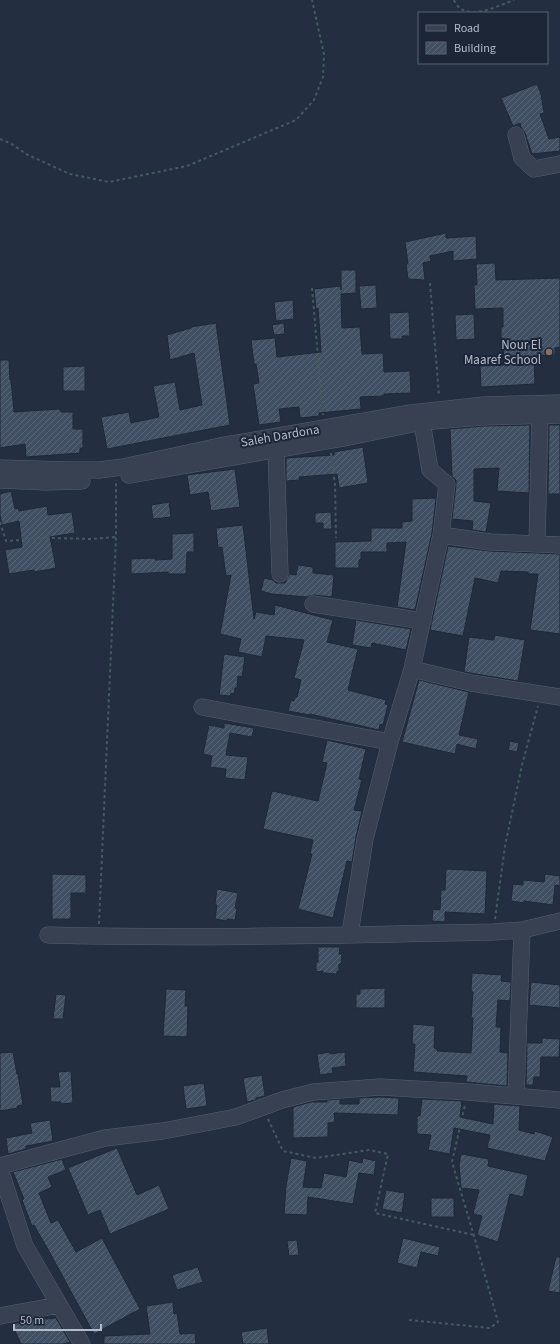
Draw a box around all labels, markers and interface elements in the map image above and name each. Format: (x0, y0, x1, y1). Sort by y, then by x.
legend (418, 12, 548, 64)
text: Road (454, 20, 480, 37)
text: Building (454, 40, 496, 57)
place label: Nour El Maaref School (464, 336, 541, 369)
marker: Nour El Maaref School (544, 347, 554, 357)
street label: Saleh Dardona (239, 420, 321, 452)
scale bar (14, 1306, 101, 1332)
text: 50 m (20, 1312, 44, 1329)

